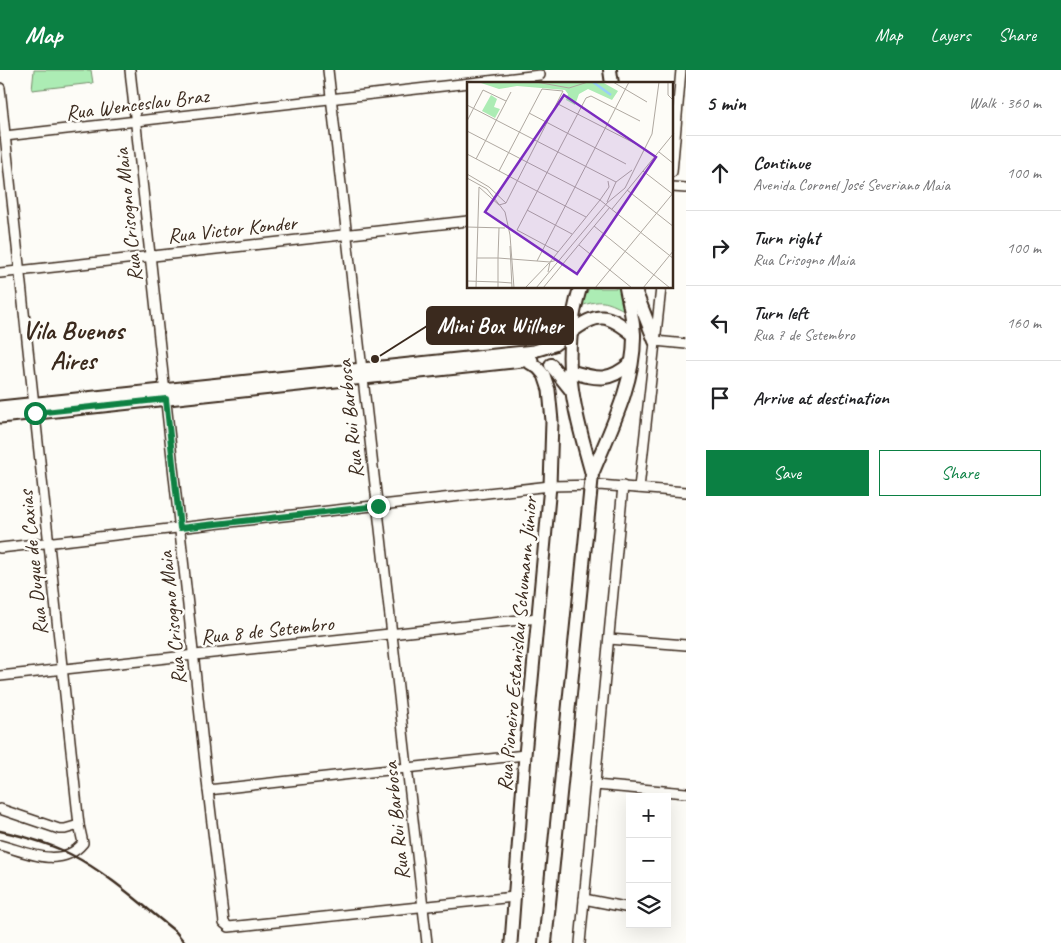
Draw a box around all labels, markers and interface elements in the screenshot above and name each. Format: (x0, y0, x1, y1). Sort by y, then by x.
text: Map (25, 20, 62, 50)
text: Map (875, 24, 903, 46)
text: Layers (931, 24, 970, 46)
text: Share (998, 24, 1036, 46)
street label: Rua Wenceslau Braz (64, 82, 211, 126)
inset map (467, 82, 674, 289)
text: 5 min (706, 90, 746, 116)
text: Walk · 360 m (969, 93, 1041, 113)
street label: Rua Crisogno Maia (108, 146, 148, 283)
text: Continue (753, 151, 810, 175)
icon: ahead (706, 159, 734, 187)
text: 100 m (1007, 163, 1041, 183)
text: Avenida Coronel José Severiano Maia (753, 175, 950, 195)
street label: Rua Victor Konder (166, 209, 299, 249)
text: Turn right (753, 226, 820, 250)
icon: right (706, 234, 734, 262)
text: 100 m (1007, 238, 1041, 258)
text: Rua Crisogno Maia (753, 250, 855, 270)
text: Turn left (753, 301, 808, 325)
callout: Mini Box Willner (427, 307, 573, 344)
icon: left (706, 309, 734, 337)
text: Mini Box Willner (437, 312, 565, 340)
text: 160 m (1007, 313, 1041, 333)
district label: Vila Buenos Aires (22, 314, 127, 377)
text: Rua 7 de Setembro (753, 325, 855, 345)
street label: Rua Rui Barbosa (331, 357, 369, 479)
icon: arrive (706, 384, 734, 412)
text: Arrive at destination (753, 386, 889, 410)
route start (24, 402, 47, 425)
button: Save (706, 450, 869, 496)
button: Share (879, 450, 1041, 496)
street label: Rua Duque de Caxias (12, 488, 54, 637)
street label: Rua Pioneiro Estanislau Schumann Júnior (491, 494, 543, 792)
route end (367, 495, 390, 518)
street label: Rua Crisogno Maia (152, 549, 192, 686)
street label: Rua 8 de Setembro (199, 610, 336, 650)
street label: Rua Rui Barbosa (377, 759, 415, 881)
map controls (626, 793, 671, 928)
button: + (626, 793, 671, 838)
button: − (626, 838, 671, 883)
button: layers (626, 883, 671, 928)

